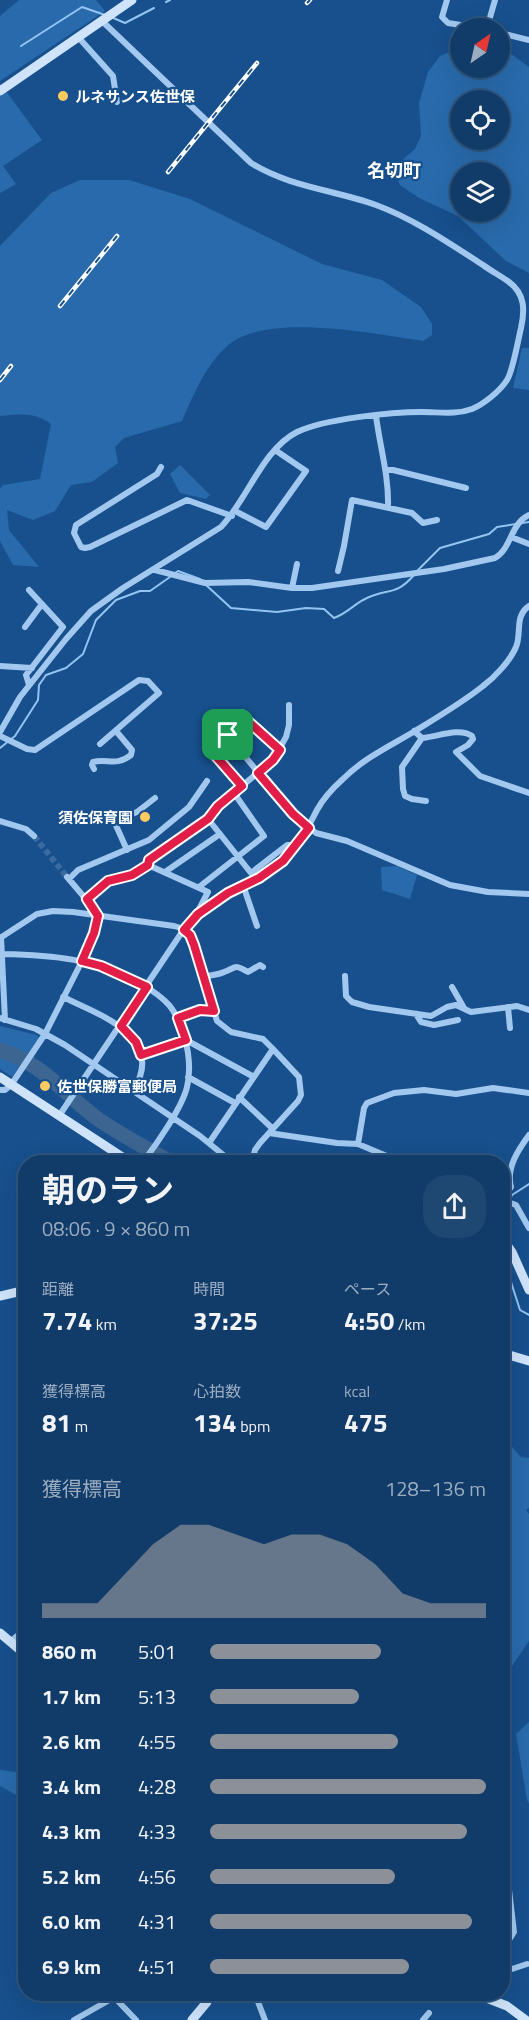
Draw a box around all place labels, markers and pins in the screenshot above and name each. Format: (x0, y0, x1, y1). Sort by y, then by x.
place label: ルネサンス佐世保 (75, 85, 196, 108)
marker: ルネサンス佐世保 (56, 89, 70, 103)
pin (202, 709, 253, 760)
place label: 須佐保育園 (58, 806, 133, 829)
marker: 須佐保育園 (138, 810, 152, 824)
place label: 佐世保勝富郵便局 (57, 1075, 177, 1098)
marker: 佐世保勝富郵便局 (38, 1079, 52, 1093)

